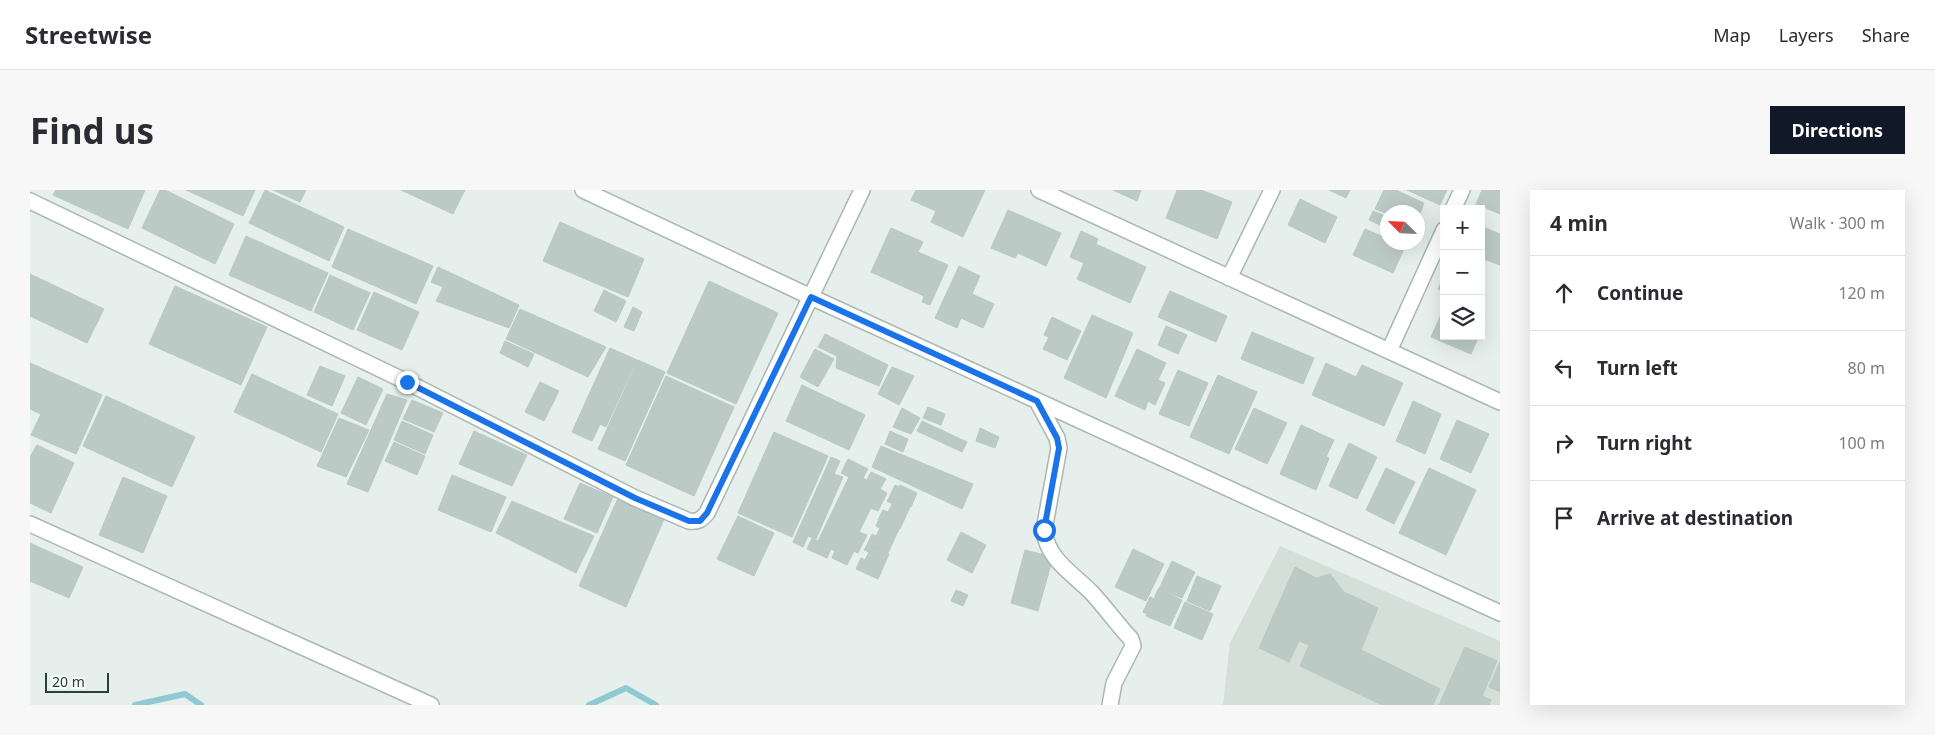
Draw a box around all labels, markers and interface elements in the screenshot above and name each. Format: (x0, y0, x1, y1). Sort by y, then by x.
text: Streetwise (25, 18, 152, 51)
text: Map (1713, 23, 1751, 47)
text: Layers (1779, 23, 1834, 47)
text: Share (1862, 23, 1910, 47)
button: Directions (1770, 106, 1905, 154)
text: Find us (30, 107, 154, 154)
north arrow (1380, 205, 1425, 250)
map controls (1440, 205, 1485, 340)
button: + (1440, 205, 1485, 250)
text: 4 min (1550, 209, 1608, 237)
text: Walk · 300 m (1790, 212, 1885, 234)
button: − (1440, 250, 1485, 295)
icon: ahead (1550, 279, 1578, 307)
text: Continue (1597, 280, 1683, 306)
text: 120 m (1838, 282, 1885, 304)
button: layers (1440, 295, 1485, 340)
icon: left (1550, 354, 1578, 382)
text: Turn left (1597, 355, 1678, 381)
text: 80 m (1848, 357, 1885, 379)
route end (396, 371, 419, 394)
icon: right (1550, 429, 1578, 457)
text: Turn right (1597, 430, 1692, 456)
text: 100 m (1838, 432, 1885, 454)
icon: arrive (1550, 504, 1578, 532)
text: Arrive at destination (1597, 505, 1793, 531)
route start (1033, 519, 1056, 542)
scale bar (45, 670, 109, 693)
text: 20 m (52, 672, 85, 691)

